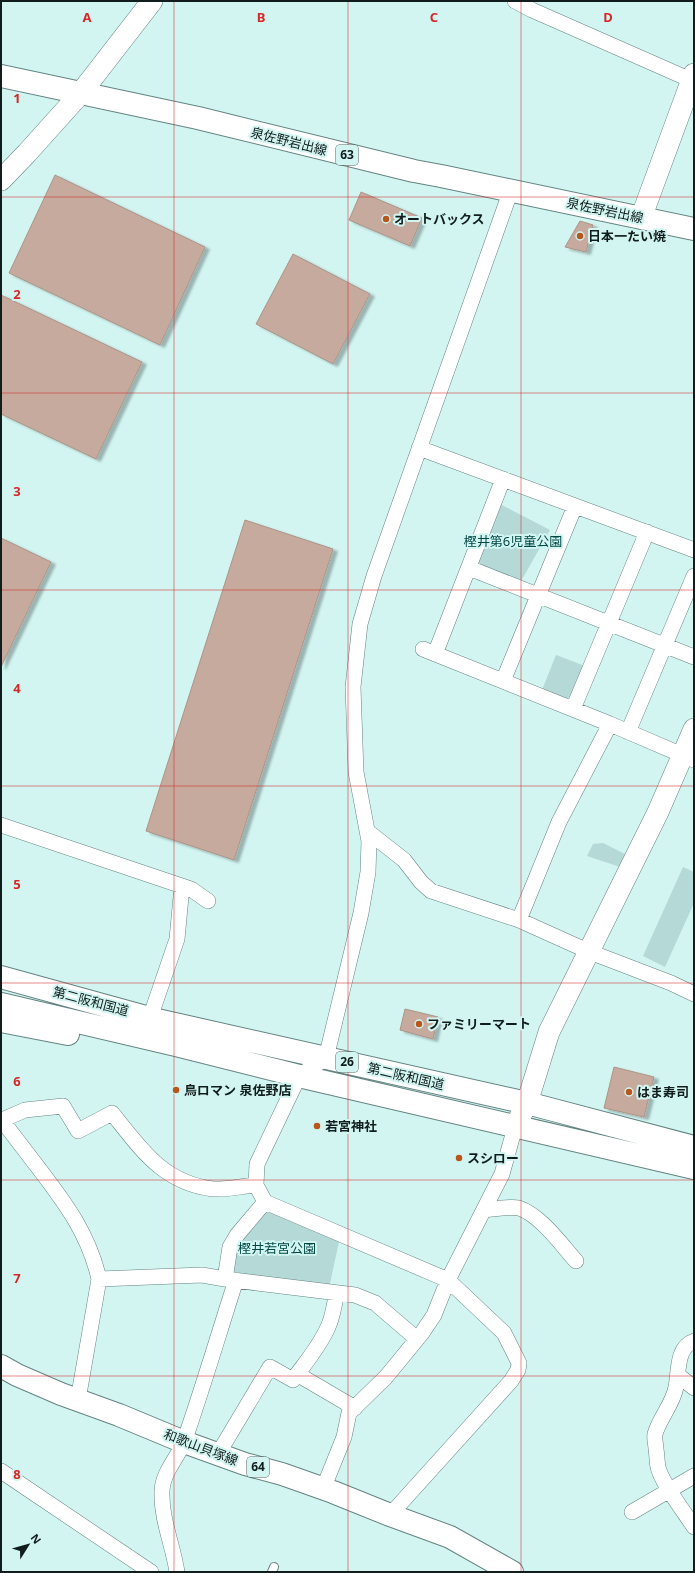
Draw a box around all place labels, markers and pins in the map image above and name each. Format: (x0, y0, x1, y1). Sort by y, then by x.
place label: オートバックス (394, 210, 485, 228)
marker: オートバックス (381, 214, 391, 224)
place label: 日本一たい焼 (588, 227, 666, 245)
marker: 日本一たい焼 (575, 231, 585, 241)
place label: ファミリーマート (427, 1015, 531, 1033)
marker: ファミリーマート (414, 1019, 424, 1029)
place label: 鳥ロマン 泉佐野店 (184, 1081, 291, 1099)
place label: はま寿司 (637, 1083, 689, 1101)
marker: 鳥ロマン 泉佐野店 (171, 1085, 181, 1095)
marker: はま寿司 (624, 1087, 634, 1097)
place label: 若宮神社 (325, 1117, 377, 1135)
marker: 若宮神社 (312, 1121, 322, 1131)
place label: スシロー (467, 1149, 519, 1167)
marker: スシロー (454, 1153, 464, 1163)

